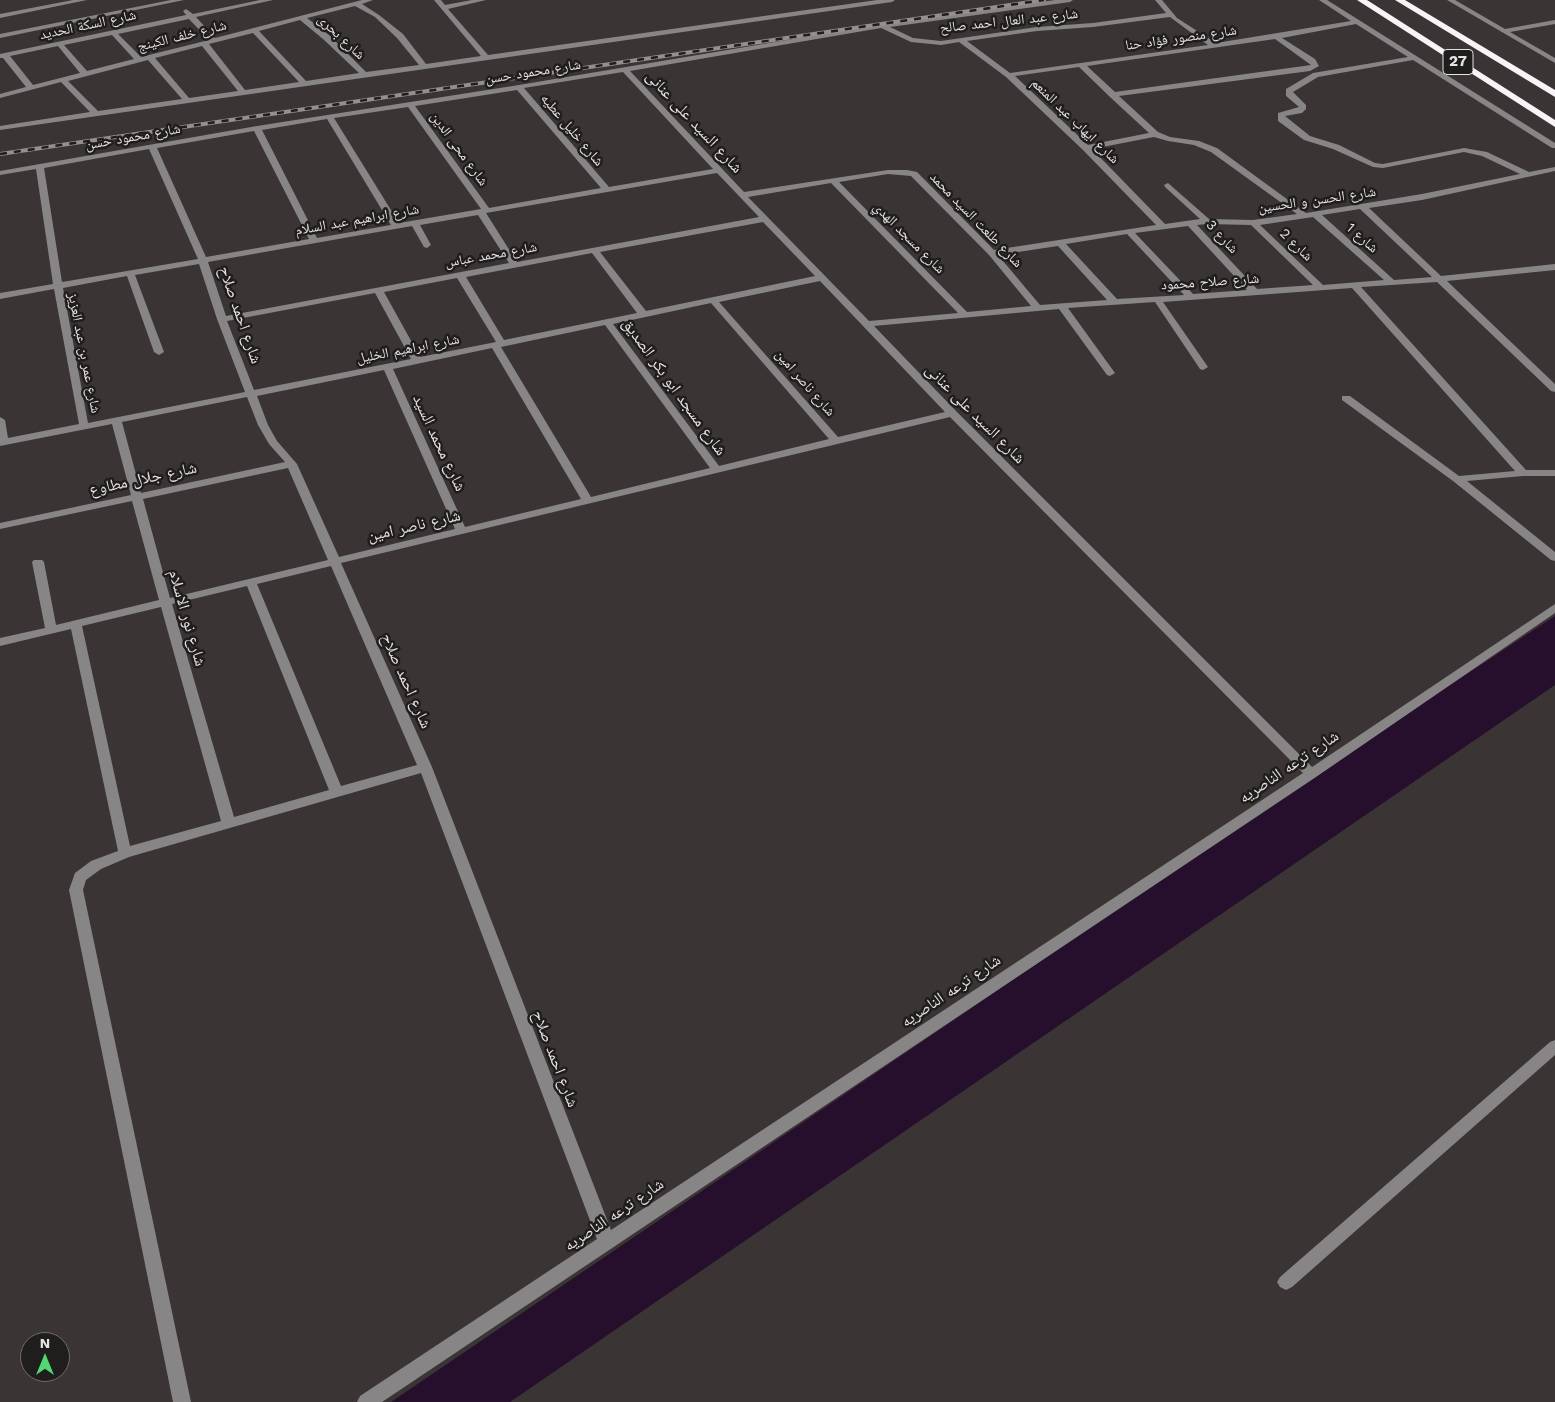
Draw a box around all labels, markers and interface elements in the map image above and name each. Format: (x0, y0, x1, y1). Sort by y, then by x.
street label: شارع عبد العال احمد صالح (939, 5, 1079, 37)
street label: شارع السكة الحديد (38, 7, 138, 43)
street label: شارع بحرى (314, 11, 368, 63)
street label: شارع خلف الكينج (136, 17, 228, 55)
street label: شارع منصور فؤاد حنا (1124, 22, 1238, 54)
road number: 27 (1443, 50, 1473, 74)
street label: شارع محمود حسن (484, 56, 582, 88)
street label: شارع السيد على عنانى (642, 67, 746, 177)
street label: شارع ايهاب عبد المنعم (1027, 75, 1123, 167)
street label: شارع خليل عطيه (537, 90, 607, 170)
street label: شارع محى الدين (427, 109, 491, 189)
street label: شارع محمود حسن (84, 120, 182, 154)
street label: شارع طلعت السيد محمد (926, 169, 1026, 271)
street label: شارع الحسن و الحسين (1257, 183, 1377, 217)
street label: شارع مسجد الهدي (870, 199, 948, 277)
street label: شارع ابراهيم عبد السلام (294, 201, 420, 239)
street label: شارع 3 (1202, 217, 1242, 257)
street label: شارع 1 (1343, 220, 1381, 256)
street label: شارع 2 (1276, 225, 1316, 265)
street label: شارع محمد عباس (444, 239, 538, 271)
street label: شارع احمد صلاح (214, 264, 266, 366)
street label: شارع صلاح محمود (1160, 270, 1260, 294)
street label: شارع عمر بن عبد العزيز (64, 291, 104, 415)
street label: شارع مسجد ابو بكر الصديق (618, 315, 730, 459)
street label: شارع ابراهيم الخليل (355, 331, 461, 367)
street label: شارع ناصر امين (771, 346, 839, 420)
street label: شارع السيد على عنانى (921, 360, 1029, 468)
street label: شارع محمد السيد (408, 392, 470, 494)
street label: شارع جلال مطاوع (88, 458, 198, 500)
street label: شارع ناصر امين (366, 506, 462, 546)
street label: شارع نور الاسلام (164, 567, 210, 669)
street label: شارع احمد صلاح (376, 630, 436, 732)
street label: شارع ترعه الناصريه (1235, 727, 1343, 807)
street label: شارع ترعه الناصريه (897, 951, 1005, 1031)
street label: شارع احمد صلاح (528, 1008, 582, 1110)
street label: شارع ترعه الناصريه (560, 1175, 668, 1255)
north arrow (20, 1332, 70, 1382)
text: N (40, 1335, 50, 1351)

